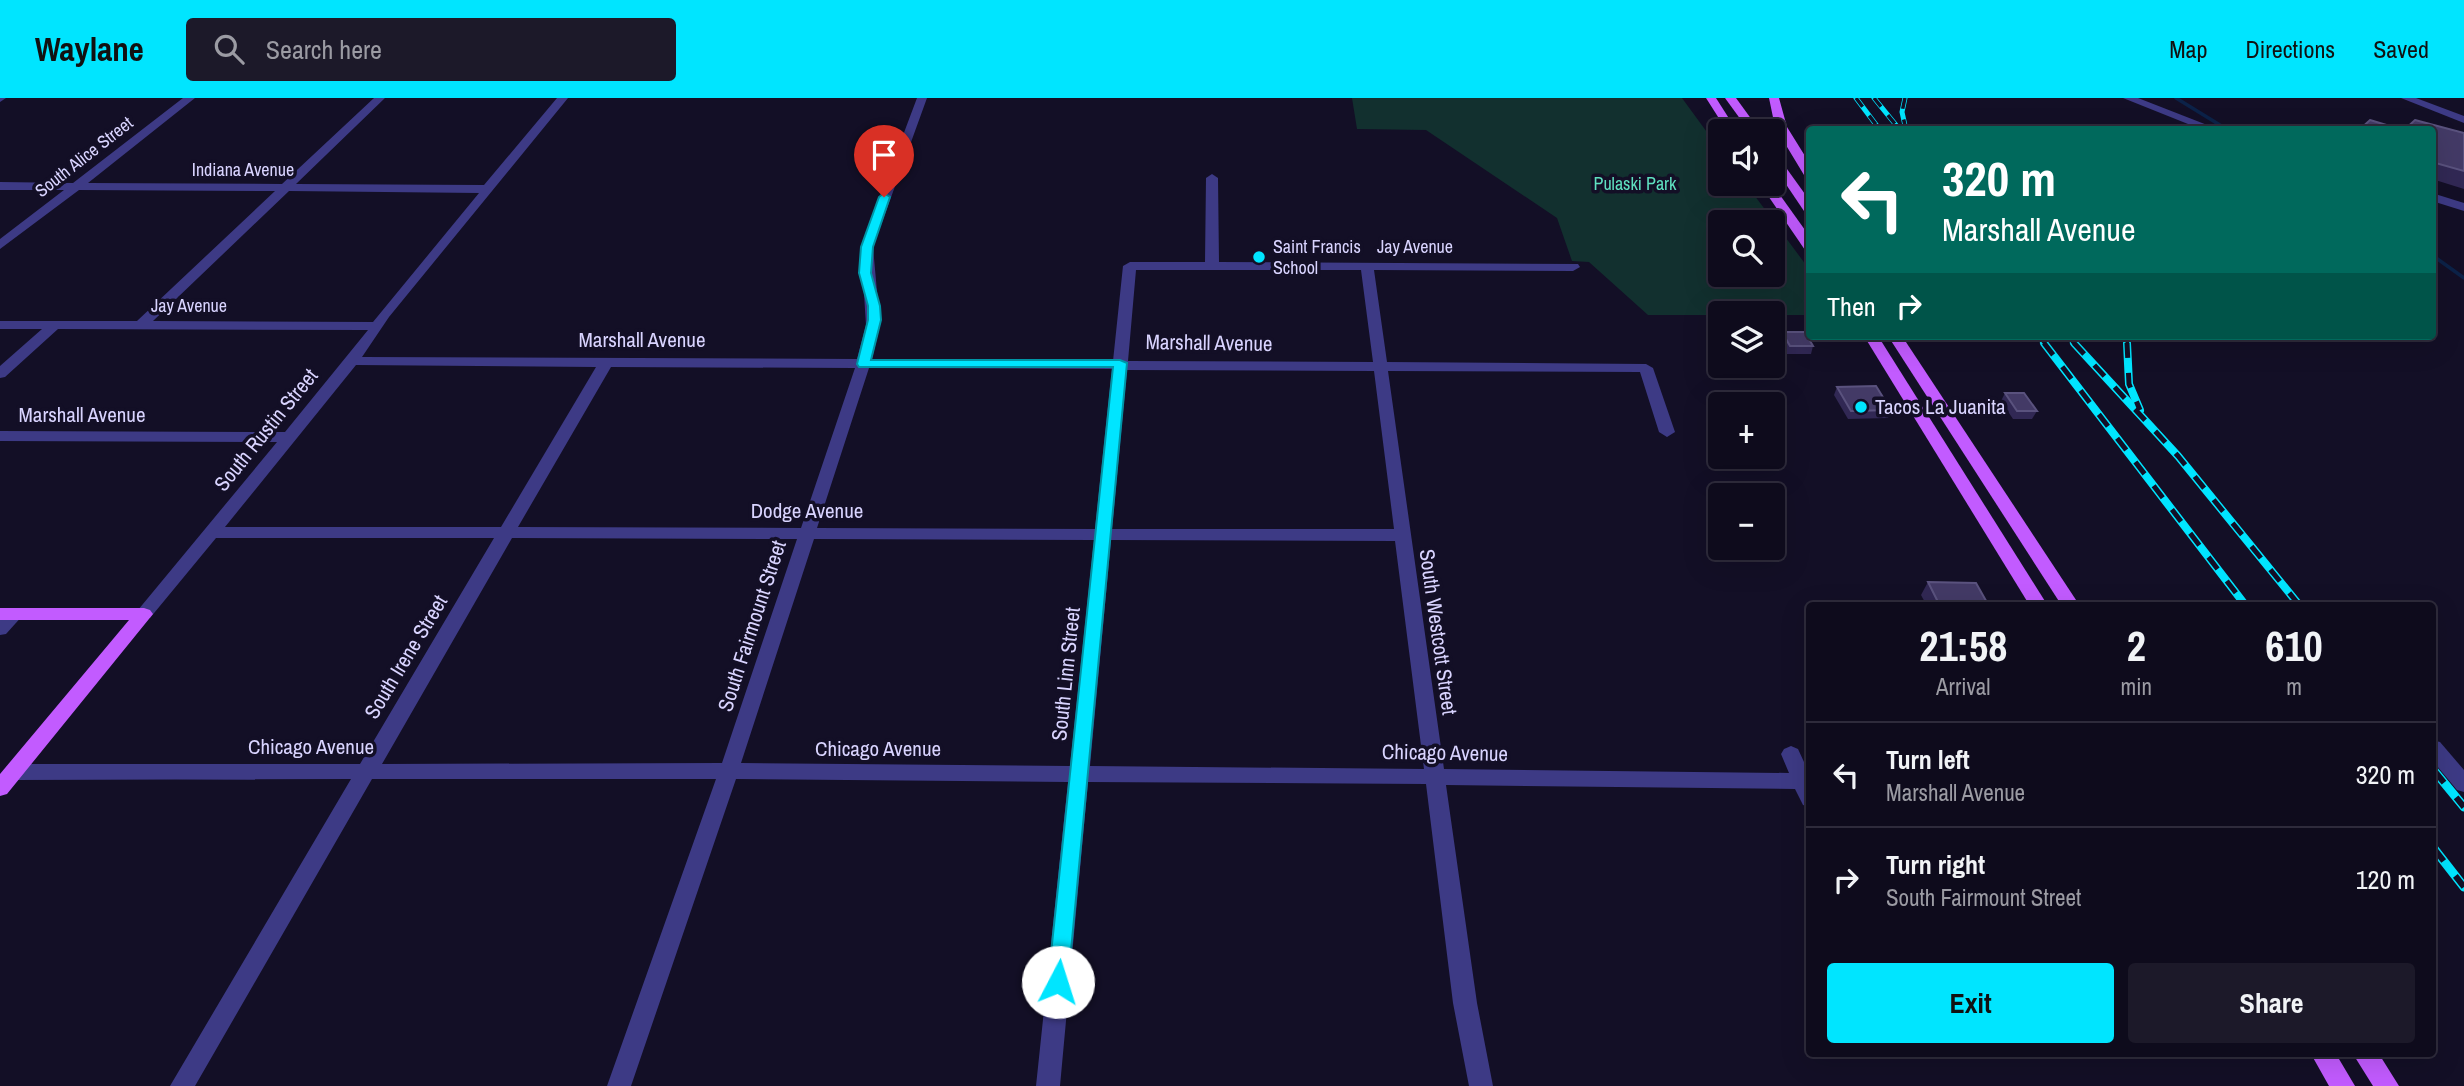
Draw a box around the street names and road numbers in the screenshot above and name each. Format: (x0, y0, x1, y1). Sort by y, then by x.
street label: South Alice Street (29, 110, 138, 203)
street label: Indiana Avenue (192, 157, 294, 182)
street label: Jay Avenue (1377, 234, 1453, 259)
street label: Jay Avenue (151, 293, 227, 318)
street label: Marshall Avenue (578, 325, 706, 354)
street label: Marshall Avenue (1145, 327, 1273, 358)
street label: South Rustin Street (207, 362, 324, 497)
street label: Marshall Avenue (18, 400, 146, 429)
street label: Dodge Avenue (751, 496, 863, 525)
street label: South Fairmount Street (710, 536, 793, 715)
street label: South Westcott Street (1412, 547, 1465, 717)
street label: South Irene Street (357, 589, 454, 724)
street label: South Linn Street (1044, 606, 1087, 742)
street label: Chicago Avenue (248, 732, 374, 761)
street label: Chicago Avenue (815, 734, 941, 763)
street label: Chicago Avenue (1382, 737, 1508, 768)

